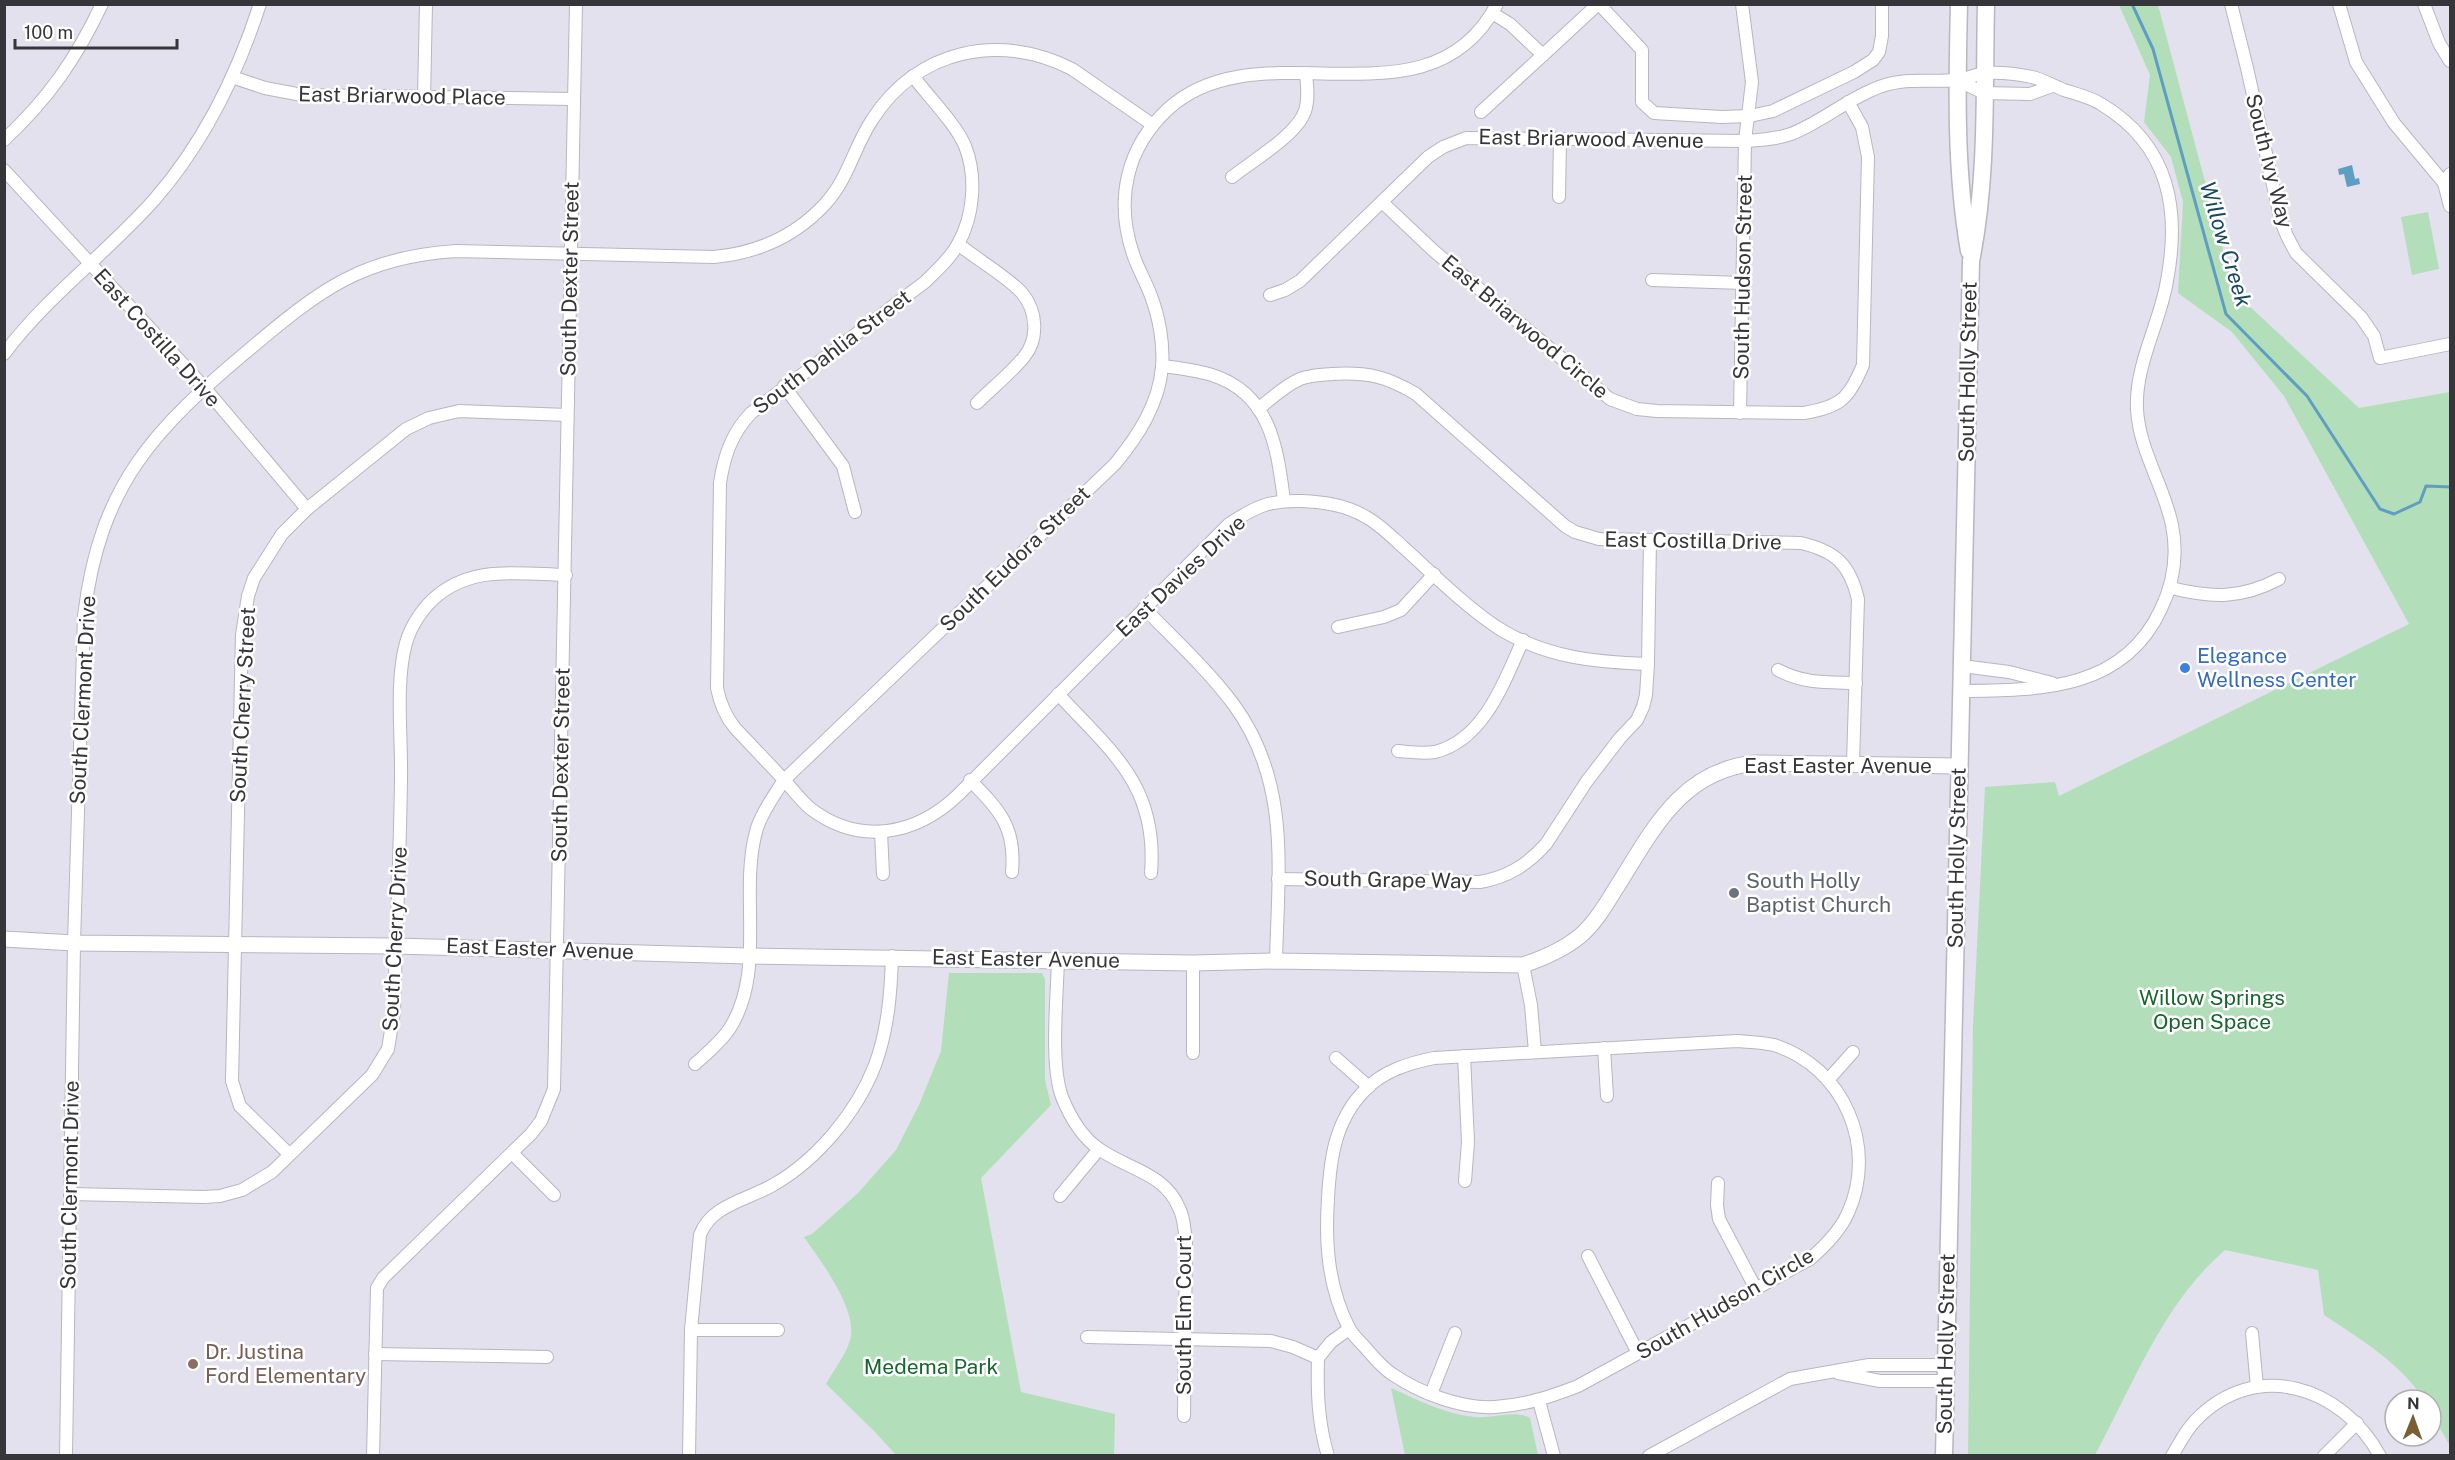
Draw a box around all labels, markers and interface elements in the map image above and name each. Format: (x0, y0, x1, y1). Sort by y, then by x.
scale bar (15, 12, 177, 50)
text: 100 m (24, 22, 73, 43)
street label: East Briarwood Place (298, 81, 506, 110)
street label: South Ivy Way (2241, 91, 2298, 231)
street label: East Briarwood Avenue (1478, 124, 1704, 153)
street label: South Hudson Street (1728, 174, 1757, 380)
water label: Willow Creek (2195, 178, 2257, 310)
street label: South Dexter Street (555, 181, 584, 377)
street label: East Briarwood Circle (1437, 250, 1614, 404)
street label: East Costilla Drive (89, 263, 226, 412)
street label: South Holly Street (1953, 281, 1982, 463)
street label: South Dahlia Street (748, 284, 916, 419)
street label: South Eudora Street (934, 481, 1095, 637)
street label: East Davies Drive (1111, 509, 1250, 642)
street label: East Costilla Drive (1604, 526, 1782, 555)
street label: South Clermont Drive (65, 595, 100, 805)
street label: South Cherry Street (225, 606, 260, 804)
place label: Elegance Wellness Center (2197, 643, 2356, 692)
marker: Elegance Wellness Center (2178, 661, 2192, 675)
street label: South Dexter Street (546, 667, 575, 863)
street label: East Easter Avenue (1744, 753, 1932, 778)
street label: South Holly Street (1942, 767, 1971, 949)
street label: South Cherry Drive (377, 846, 412, 1032)
street label: South Grape Way (1303, 866, 1473, 893)
place label: South Holly Baptist Church (1746, 868, 1891, 917)
marker: South Holly Baptist Church (1727, 886, 1741, 900)
street label: East Easter Avenue (446, 933, 634, 964)
street label: East Easter Avenue (932, 944, 1120, 973)
park label: Willow Springs Open Space (2139, 985, 2285, 1034)
street label: South Clermont Drive (55, 1080, 84, 1290)
street label: South Elm Court (1171, 1235, 1196, 1395)
street label: South Hudson Circle (1632, 1243, 1818, 1365)
street label: South Holly Street (1931, 1253, 1960, 1435)
place label: Dr. Justina Ford Elementary (205, 1339, 366, 1388)
park label: Medema Park (864, 1354, 998, 1379)
marker: Dr. Justina Ford Elementary (186, 1357, 200, 1371)
north arrow (2383, 1388, 2443, 1448)
text: N (2407, 1394, 2420, 1413)

